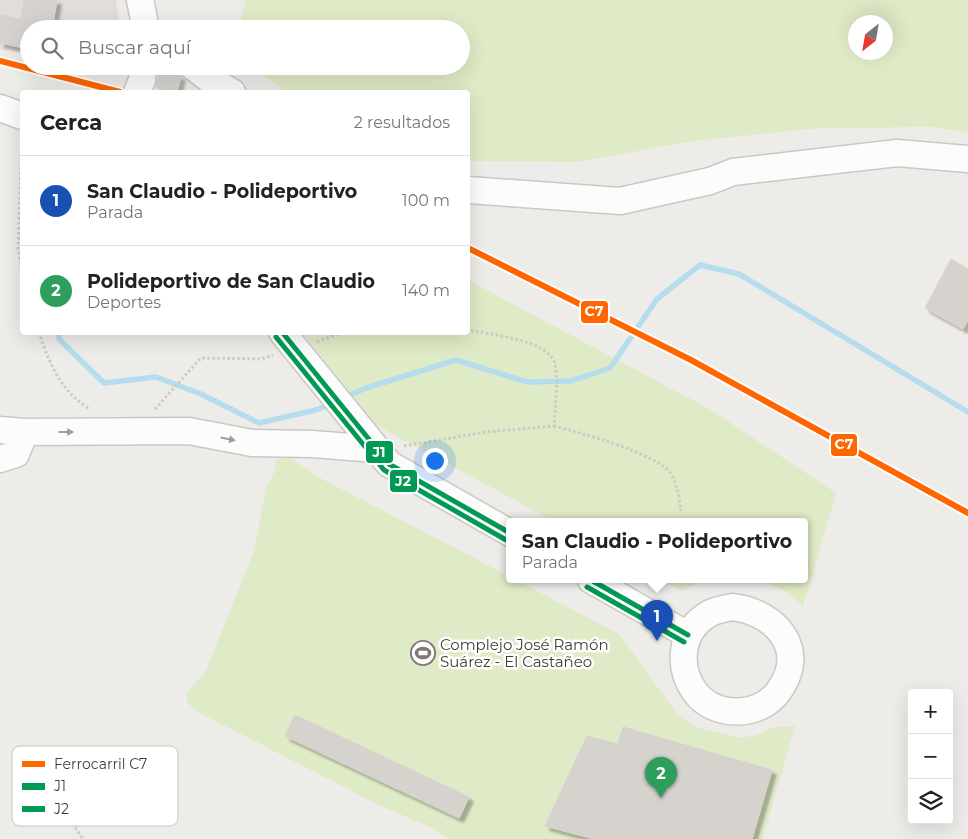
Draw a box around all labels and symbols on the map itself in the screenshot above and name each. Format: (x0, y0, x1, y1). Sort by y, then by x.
north arrow (848, 15, 893, 60)
line badge: C7 (580, 300, 609, 324)
text: C7 (585, 302, 604, 320)
one-way arrow (58, 428, 74, 436)
line badge: C7 (830, 433, 858, 457)
one-way arrow (220, 435, 236, 443)
text: C7 (835, 435, 854, 453)
line badge: J1 (365, 440, 394, 464)
text: J1 (371, 443, 386, 461)
your location (422, 448, 448, 474)
line badge: J2 (389, 469, 418, 493)
text: J2 (394, 472, 411, 490)
pin: 1 (641, 600, 673, 641)
place label: Complejo José Ramón Suárez - El Castañeo (440, 635, 609, 671)
sports icon: Complejo José Ramón Suárez - El Castañeo (410, 640, 436, 666)
legend (12, 746, 178, 826)
text: Ferrocarril C7 (54, 755, 147, 773)
pin: 2 (645, 757, 677, 798)
text: J1 (53, 777, 66, 795)
text: J2 (53, 800, 69, 818)

